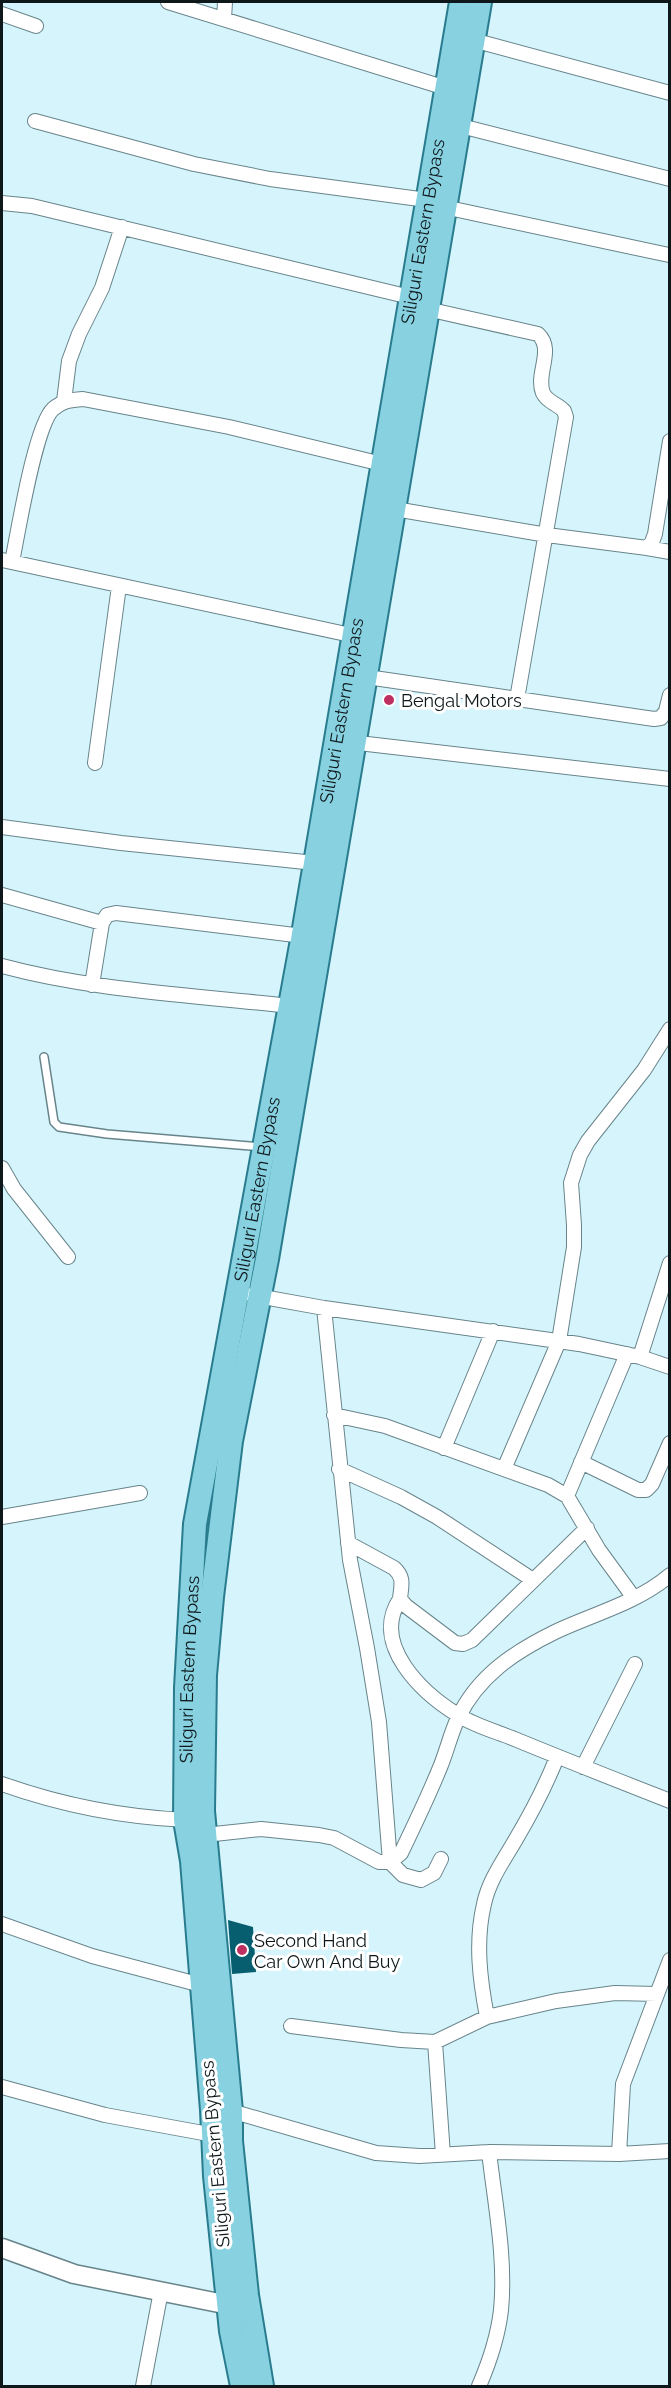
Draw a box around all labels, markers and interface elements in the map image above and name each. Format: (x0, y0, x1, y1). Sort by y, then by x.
street label: Siliguri Eastern Bypass (396, 137, 448, 326)
street label: Siliguri Eastern Bypass (315, 616, 367, 805)
place label: Bengal Motors (401, 690, 522, 711)
marker: Bengal Motors (382, 693, 396, 707)
street label: Siliguri Eastern Bypass (229, 1095, 284, 1283)
street label: Siliguri Eastern Bypass (175, 1575, 203, 1763)
place label: Second Hand Car Own And Buy (254, 1930, 400, 1972)
marker: Second Hand Car Own And Buy (235, 1943, 249, 1957)
street label: Siliguri Eastern Bypass (196, 2059, 234, 2248)

